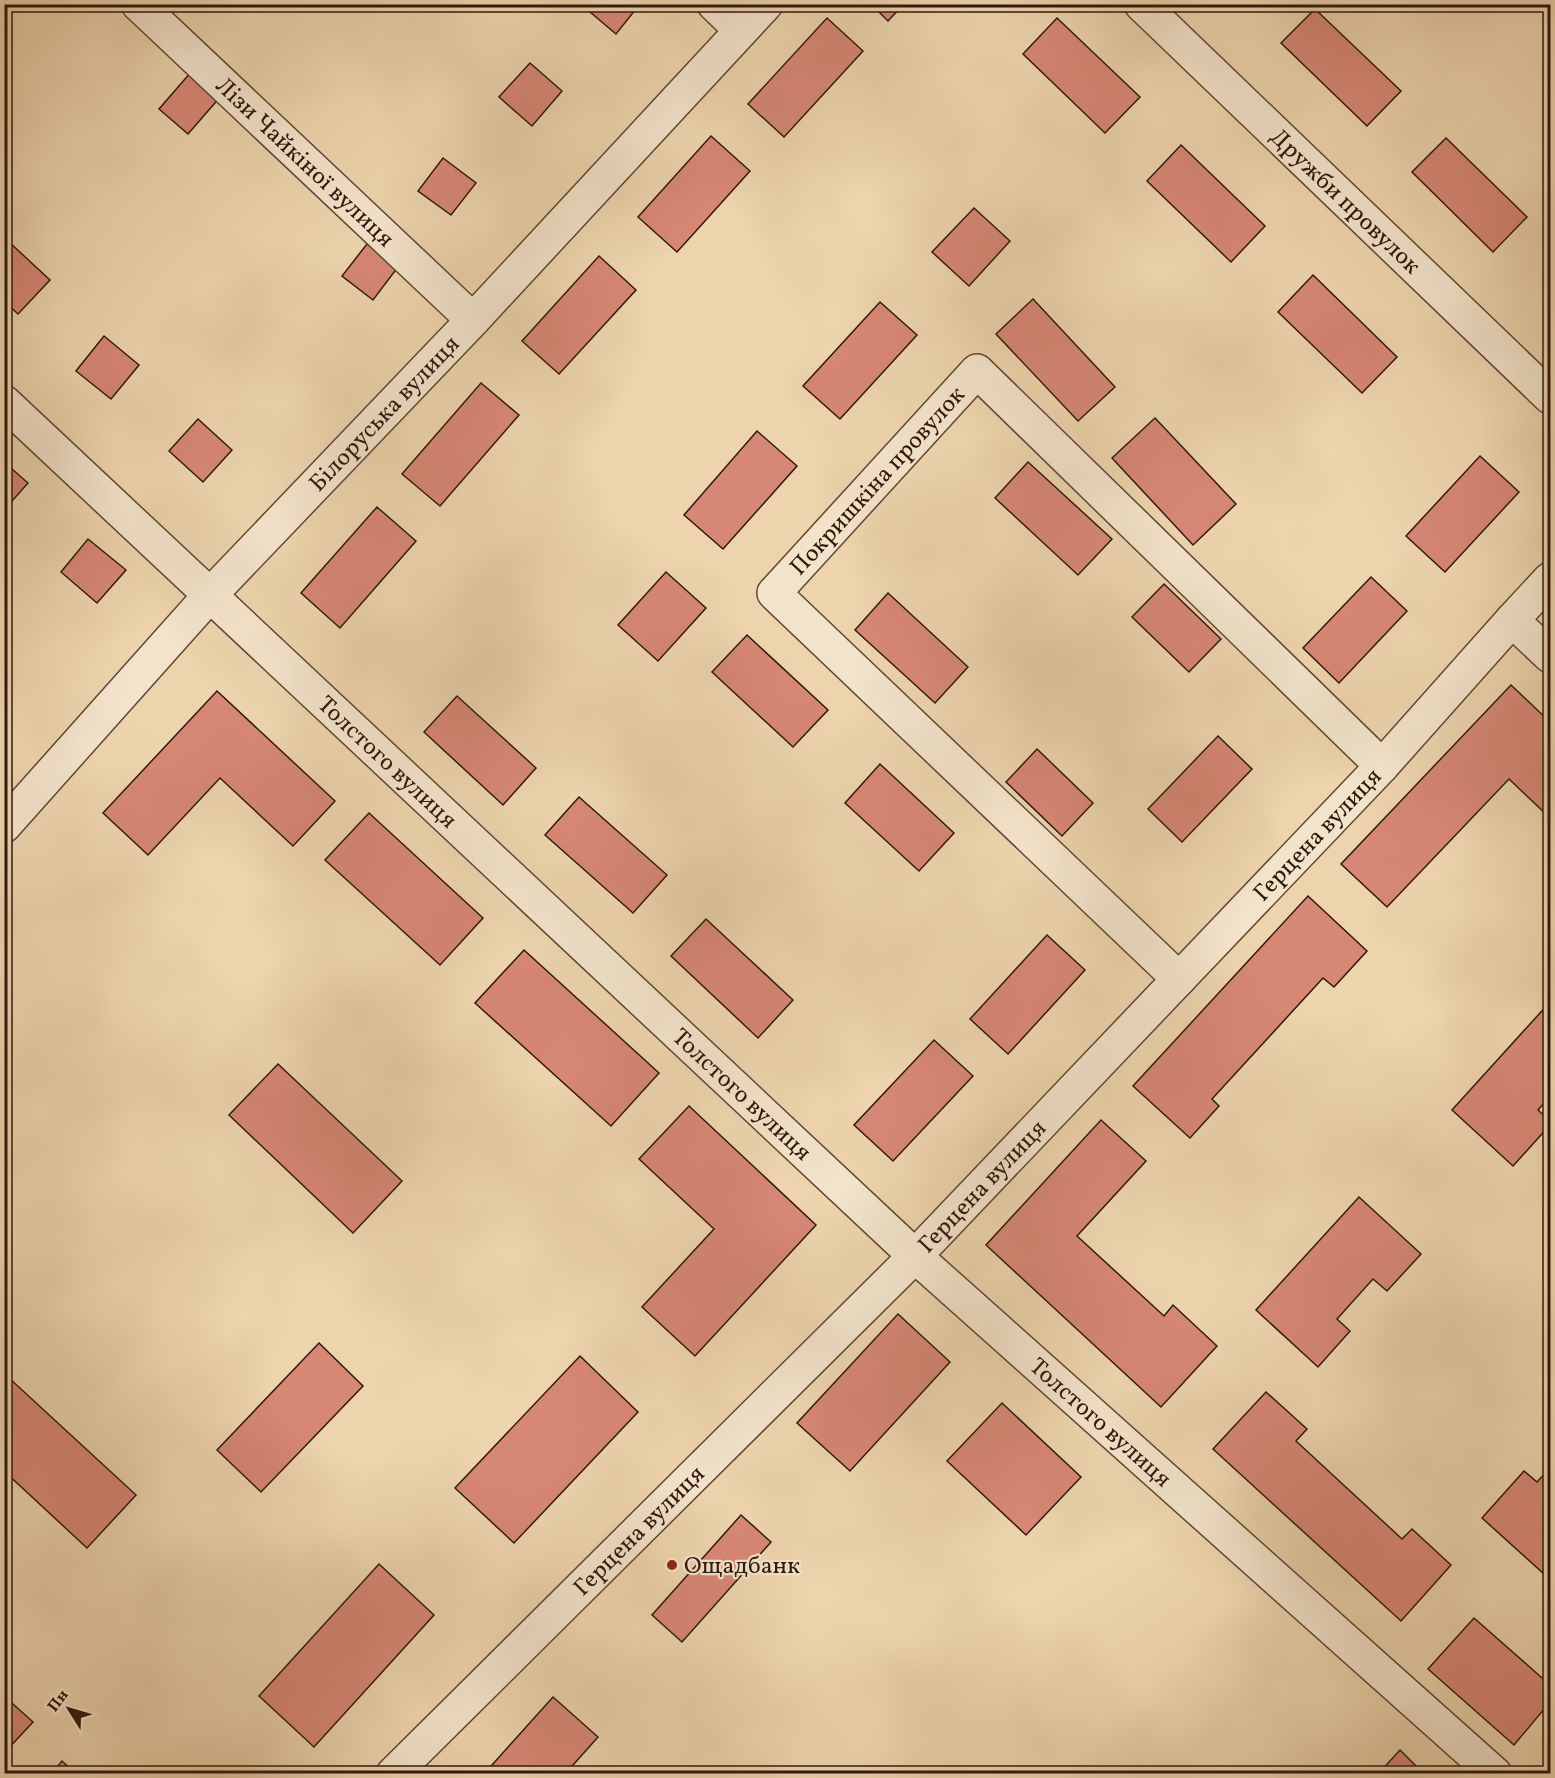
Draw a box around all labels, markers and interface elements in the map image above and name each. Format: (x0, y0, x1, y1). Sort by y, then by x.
street label: Лізи Чайкіної вулиця (207, 70, 401, 256)
street label: Дружби провулок (1261, 121, 1428, 283)
street label: Білоруська вулиця (302, 329, 468, 500)
street label: Покришкіна провулок (783, 379, 974, 584)
street label: Толстого вулиця (309, 689, 464, 837)
street label: Герцена вулиця (1246, 761, 1390, 910)
street label: Толстого вулиця (664, 1021, 818, 1170)
street label: Герцена вулиця (911, 1113, 1055, 1262)
street label: Толстого вулиця (1021, 1351, 1178, 1496)
street label: Герцена вулиця (567, 1459, 713, 1605)
place label: Ощадбанк (684, 1550, 800, 1584)
marker: Ощадбанк (665, 1558, 679, 1572)
north arrow (39, 1679, 99, 1739)
text: Пн (43, 1685, 74, 1717)

